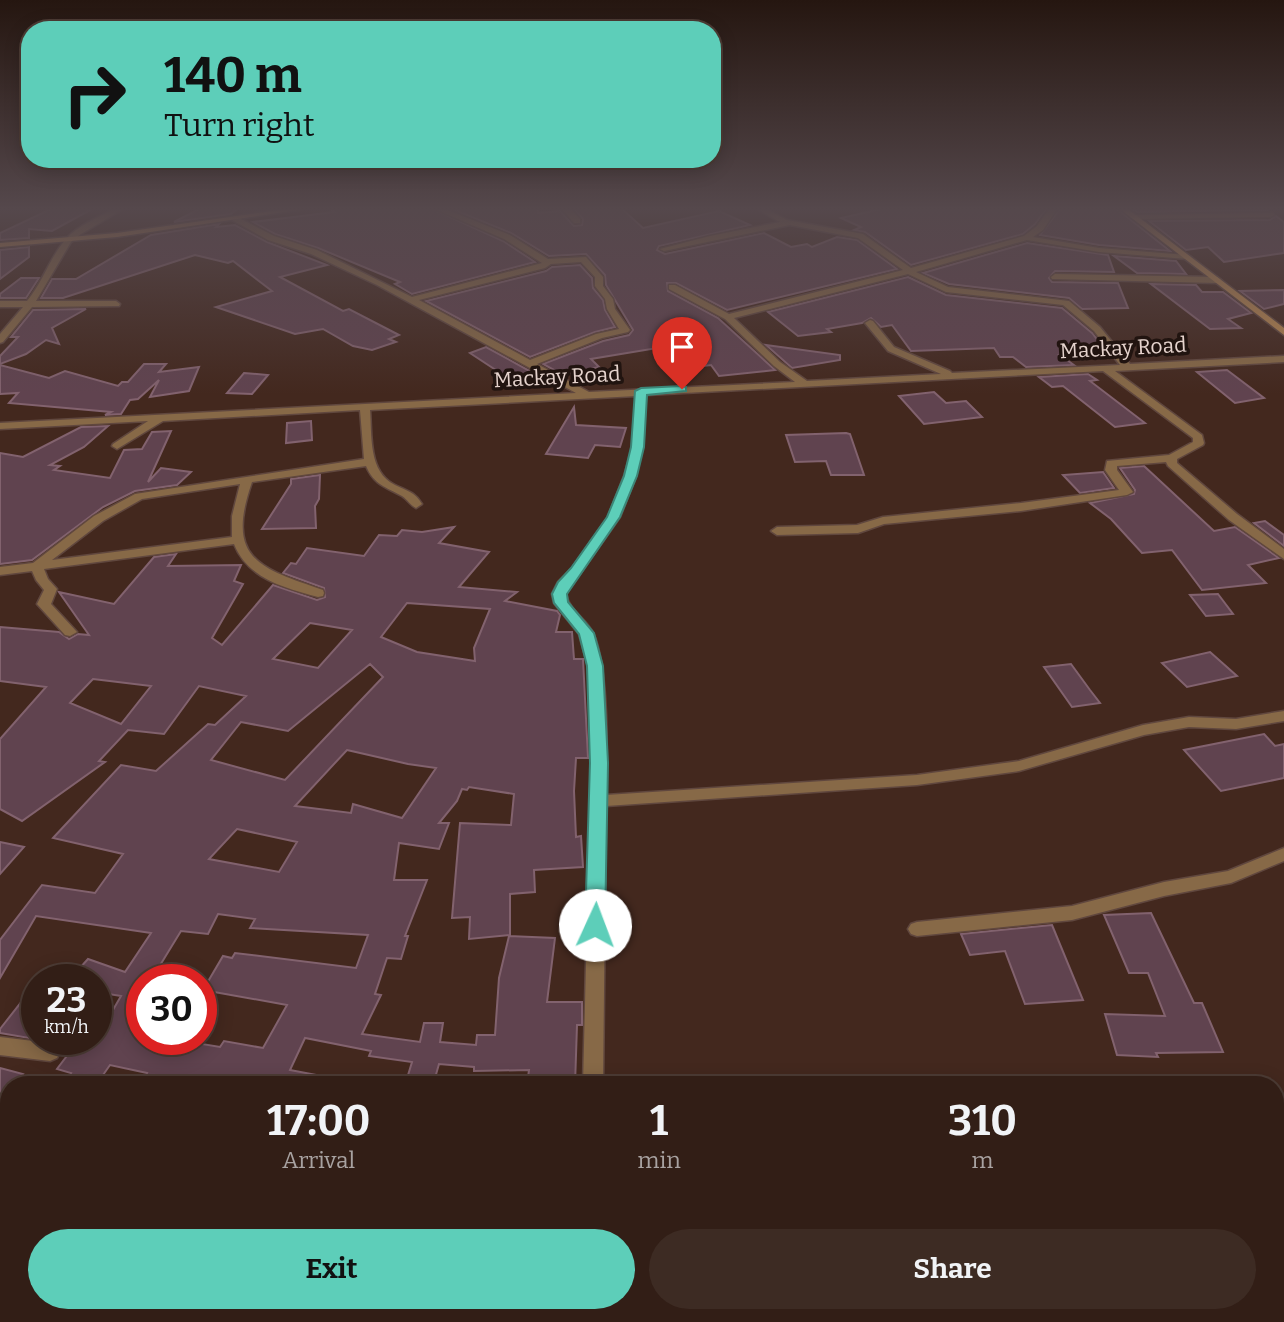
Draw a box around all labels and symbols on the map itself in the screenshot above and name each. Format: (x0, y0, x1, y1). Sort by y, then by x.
pin (652, 317, 712, 389)
street label: Mackay Road (1059, 332, 1187, 364)
street label: Mackay Road (493, 361, 621, 393)
position arrow (558, 888, 632, 962)
speed limit sign: 30 (126, 964, 217, 1055)

